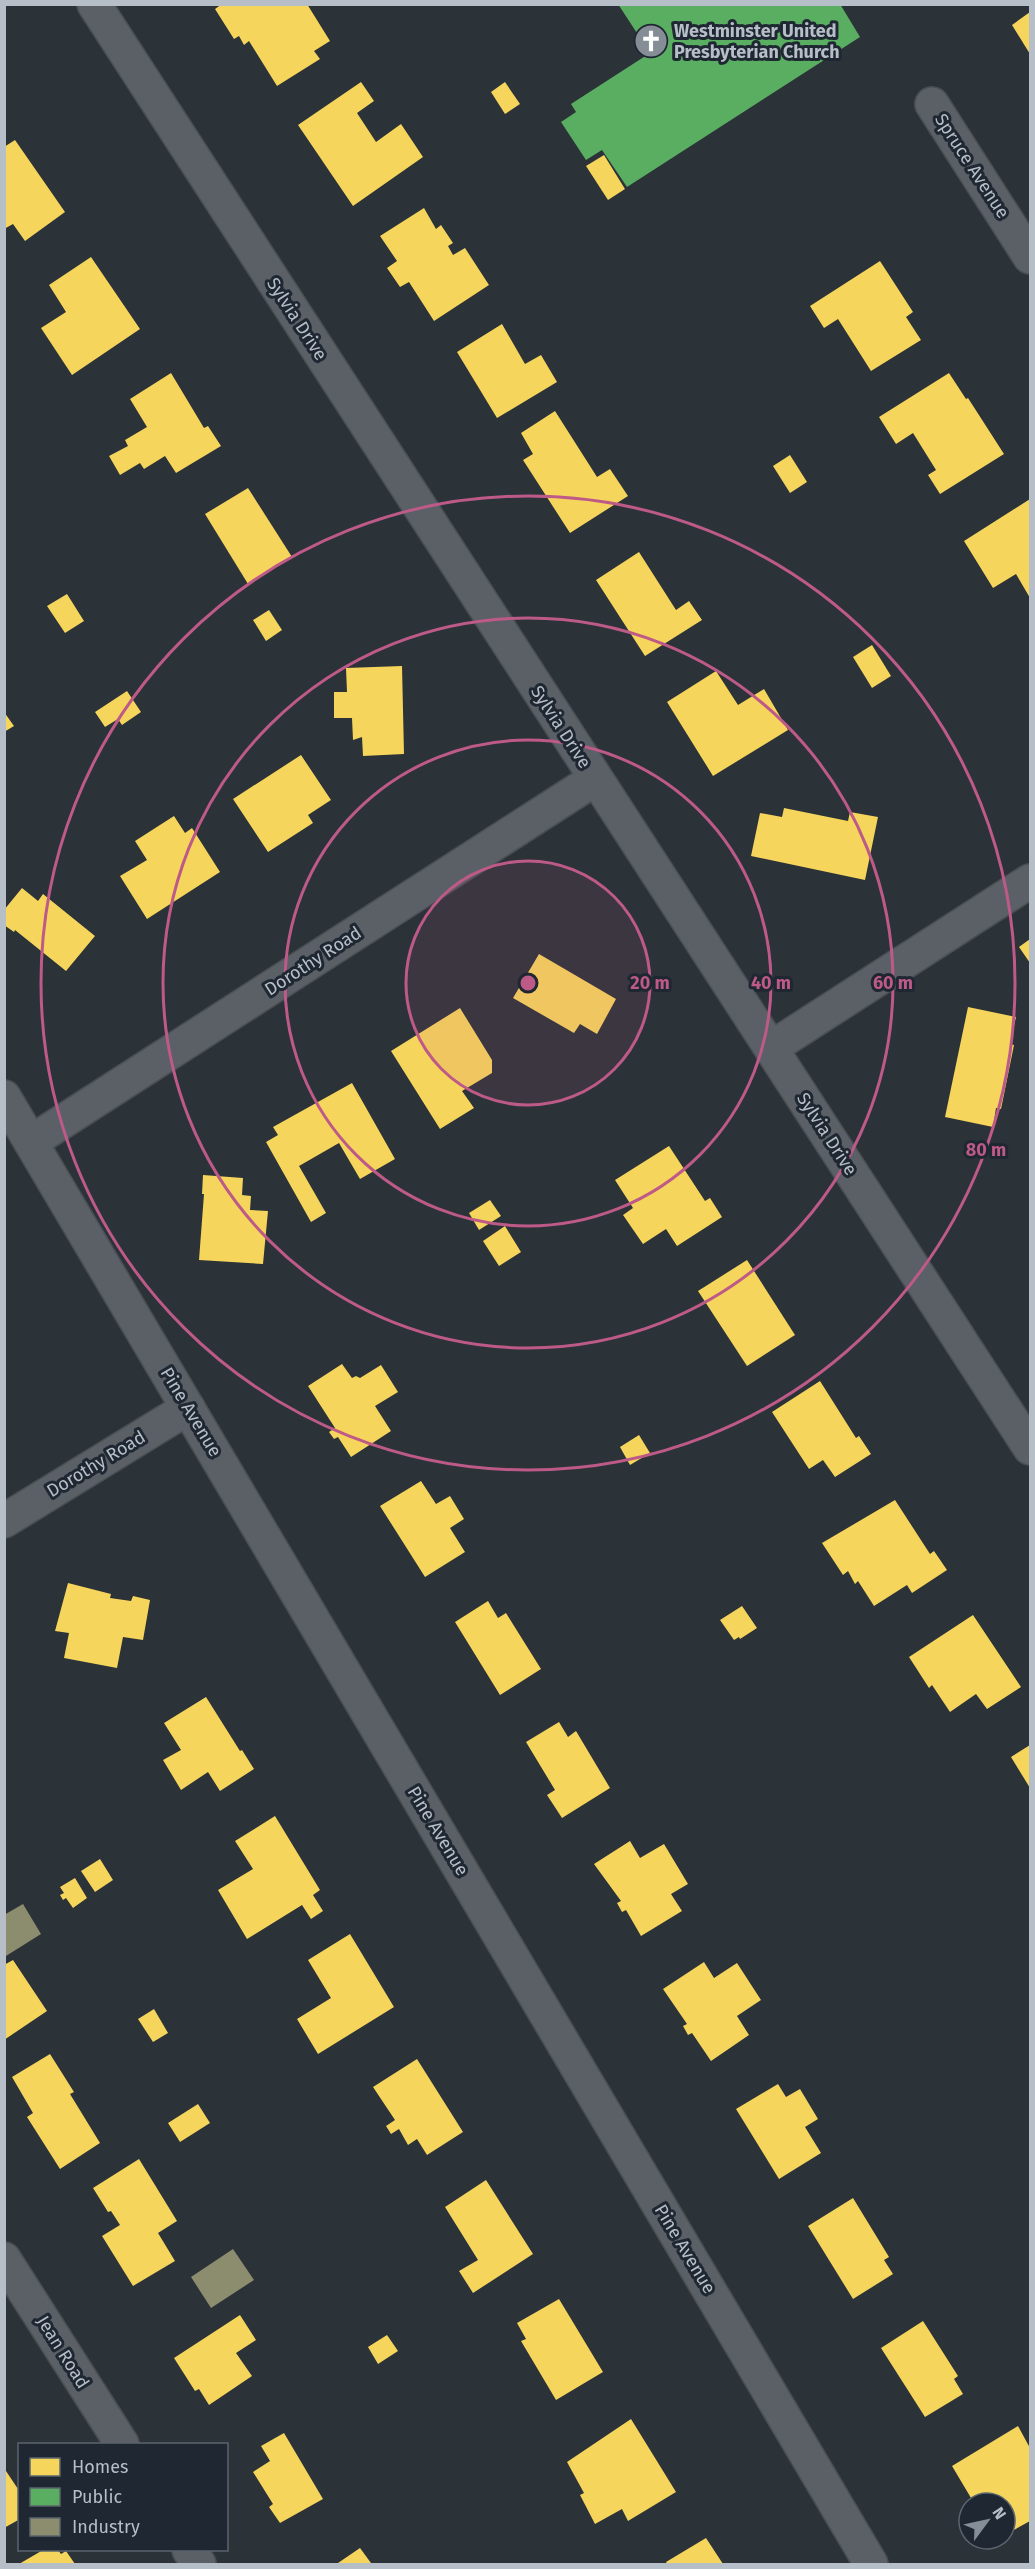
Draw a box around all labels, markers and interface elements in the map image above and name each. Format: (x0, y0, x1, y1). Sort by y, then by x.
place label: Westminster United Presbyterian Church (674, 20, 840, 63)
church icon: Westminster United Presbyterian Church (633, 23, 669, 59)
street label: Spruce Avenue (930, 109, 1014, 223)
street label: Sylvia Drive (262, 273, 332, 365)
street label: Sylvia Drive (526, 681, 596, 773)
street label: Dorothy Road (260, 922, 366, 1000)
text: 20 m (630, 972, 670, 994)
text: 40 m (751, 972, 791, 994)
text: 60 m (873, 972, 913, 994)
centre of rings (518, 973, 538, 993)
street label: Sylvia Drive (792, 1088, 862, 1180)
text: 80 m (966, 1139, 1006, 1161)
street label: Pine Avenue (156, 1363, 226, 1461)
street label: Dorothy Road (43, 1426, 149, 1502)
street label: Pine Avenue (403, 1782, 473, 1880)
street label: Pine Avenue (650, 2200, 720, 2298)
street label: Jean Road (32, 2312, 94, 2392)
legend (18, 2443, 228, 2551)
text: Homes (72, 2456, 128, 2478)
text: Public (72, 2486, 122, 2508)
north arrow (957, 2491, 1017, 2551)
text: N (988, 2503, 1010, 2523)
text: Industry (72, 2516, 140, 2538)

